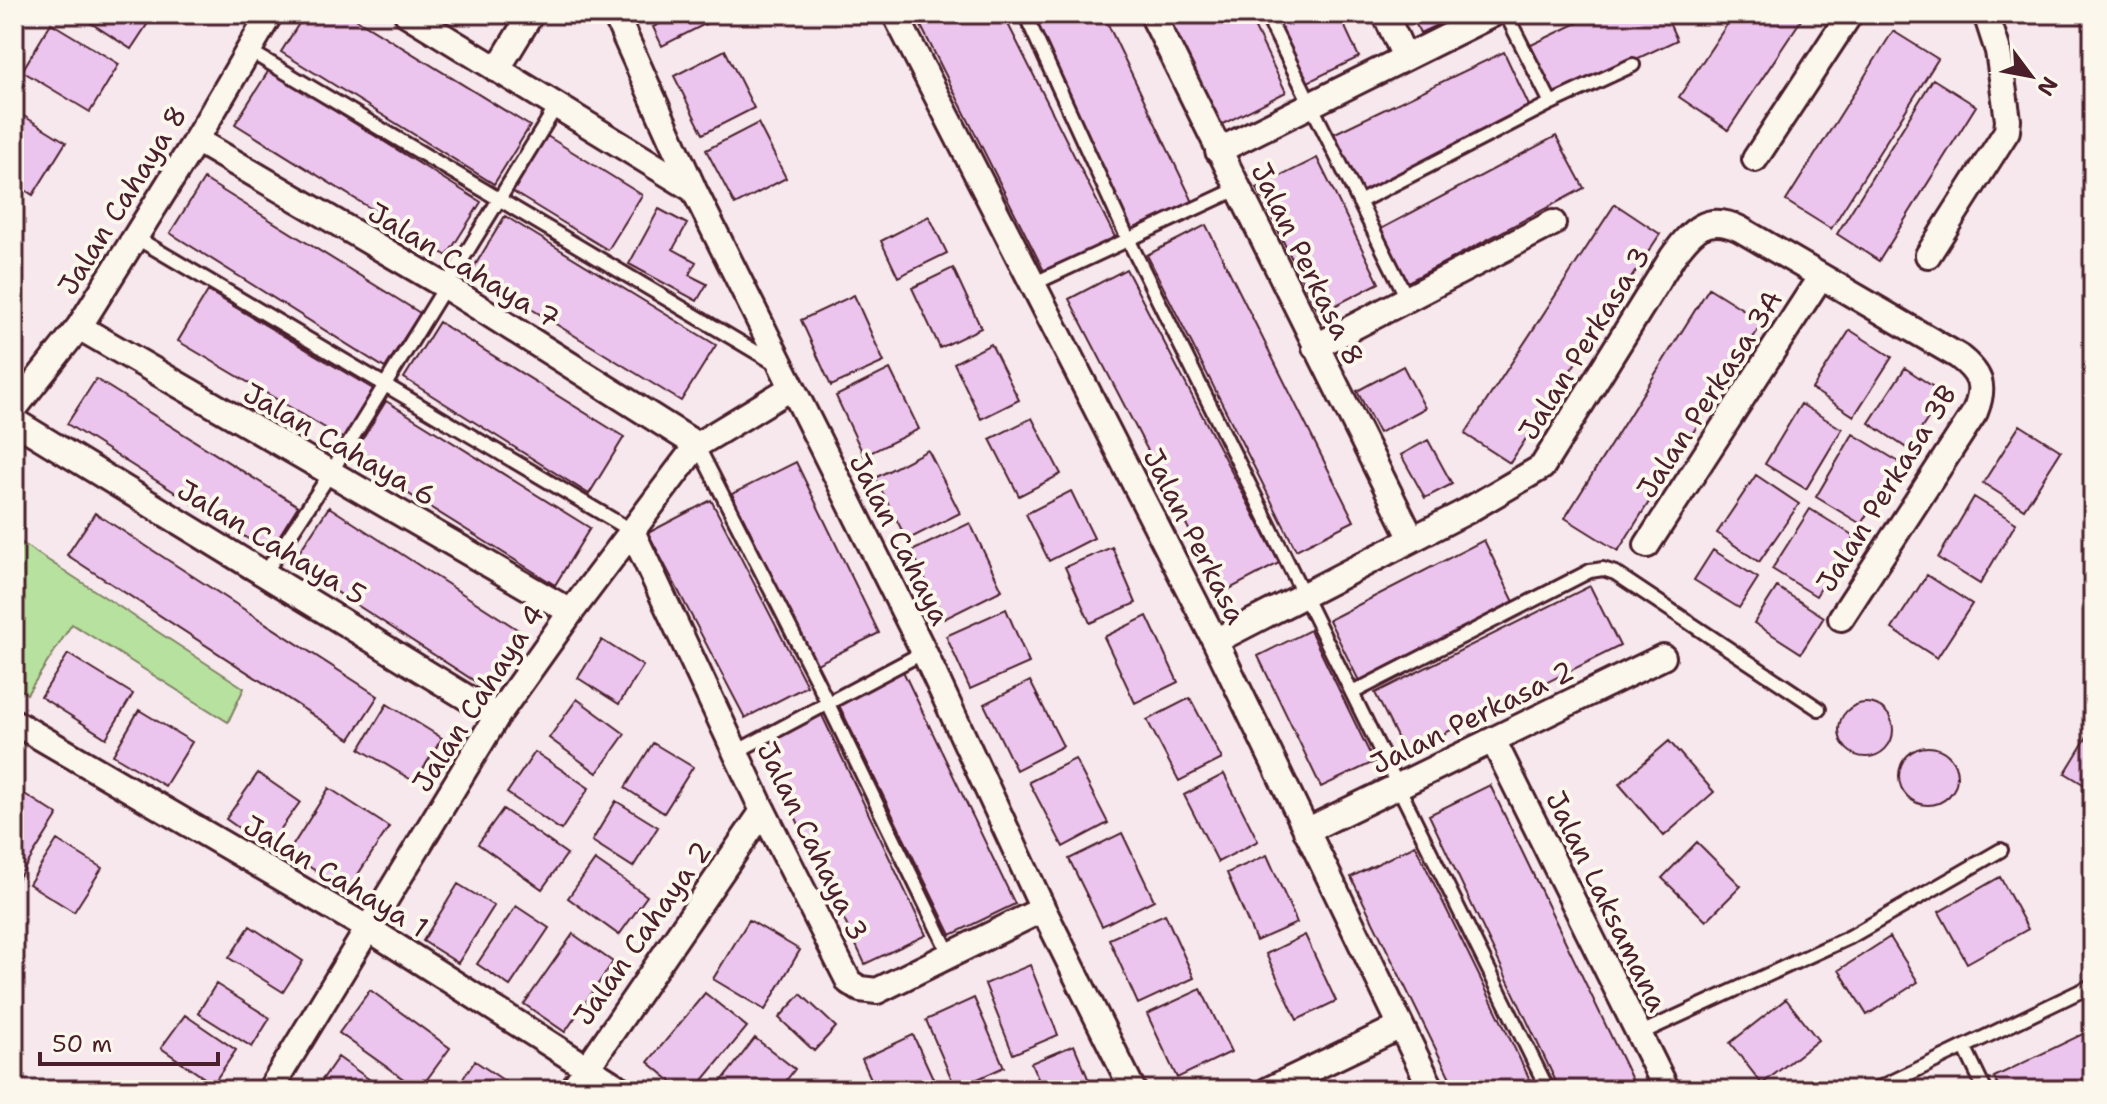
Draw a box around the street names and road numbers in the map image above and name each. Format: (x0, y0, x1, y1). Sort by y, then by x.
street label: Jalan Cahaya 8 (48, 98, 196, 302)
street label: Jalan Perkasa 8 (1242, 156, 1374, 372)
street label: Jalan Cahaya 7 (361, 193, 567, 337)
street label: Jalan Perkasa 3 (1509, 239, 1659, 447)
street label: Jalan Perkasa 3A (1627, 282, 1791, 506)
street label: Jalan Cahaya 6 (237, 373, 443, 515)
street label: Jalan Perkasa 3B (1807, 377, 1965, 599)
street label: Jalan Perkasa (1134, 442, 1256, 630)
street label: Jalan Cahaya (840, 447, 960, 631)
street label: Jalan Cahaya 5 (170, 470, 374, 614)
street label: Jalan Cahaya 4 (403, 597, 553, 799)
street label: Jalan Perkasa 2 (1364, 651, 1580, 783)
street label: Jalan Cahaya 3 (748, 735, 878, 947)
street label: Jalan Laksamana (1537, 784, 1677, 1018)
street label: Jalan Cahaya 1 (237, 806, 435, 946)
street label: Jalan Cahaya 2 (564, 833, 720, 1033)

